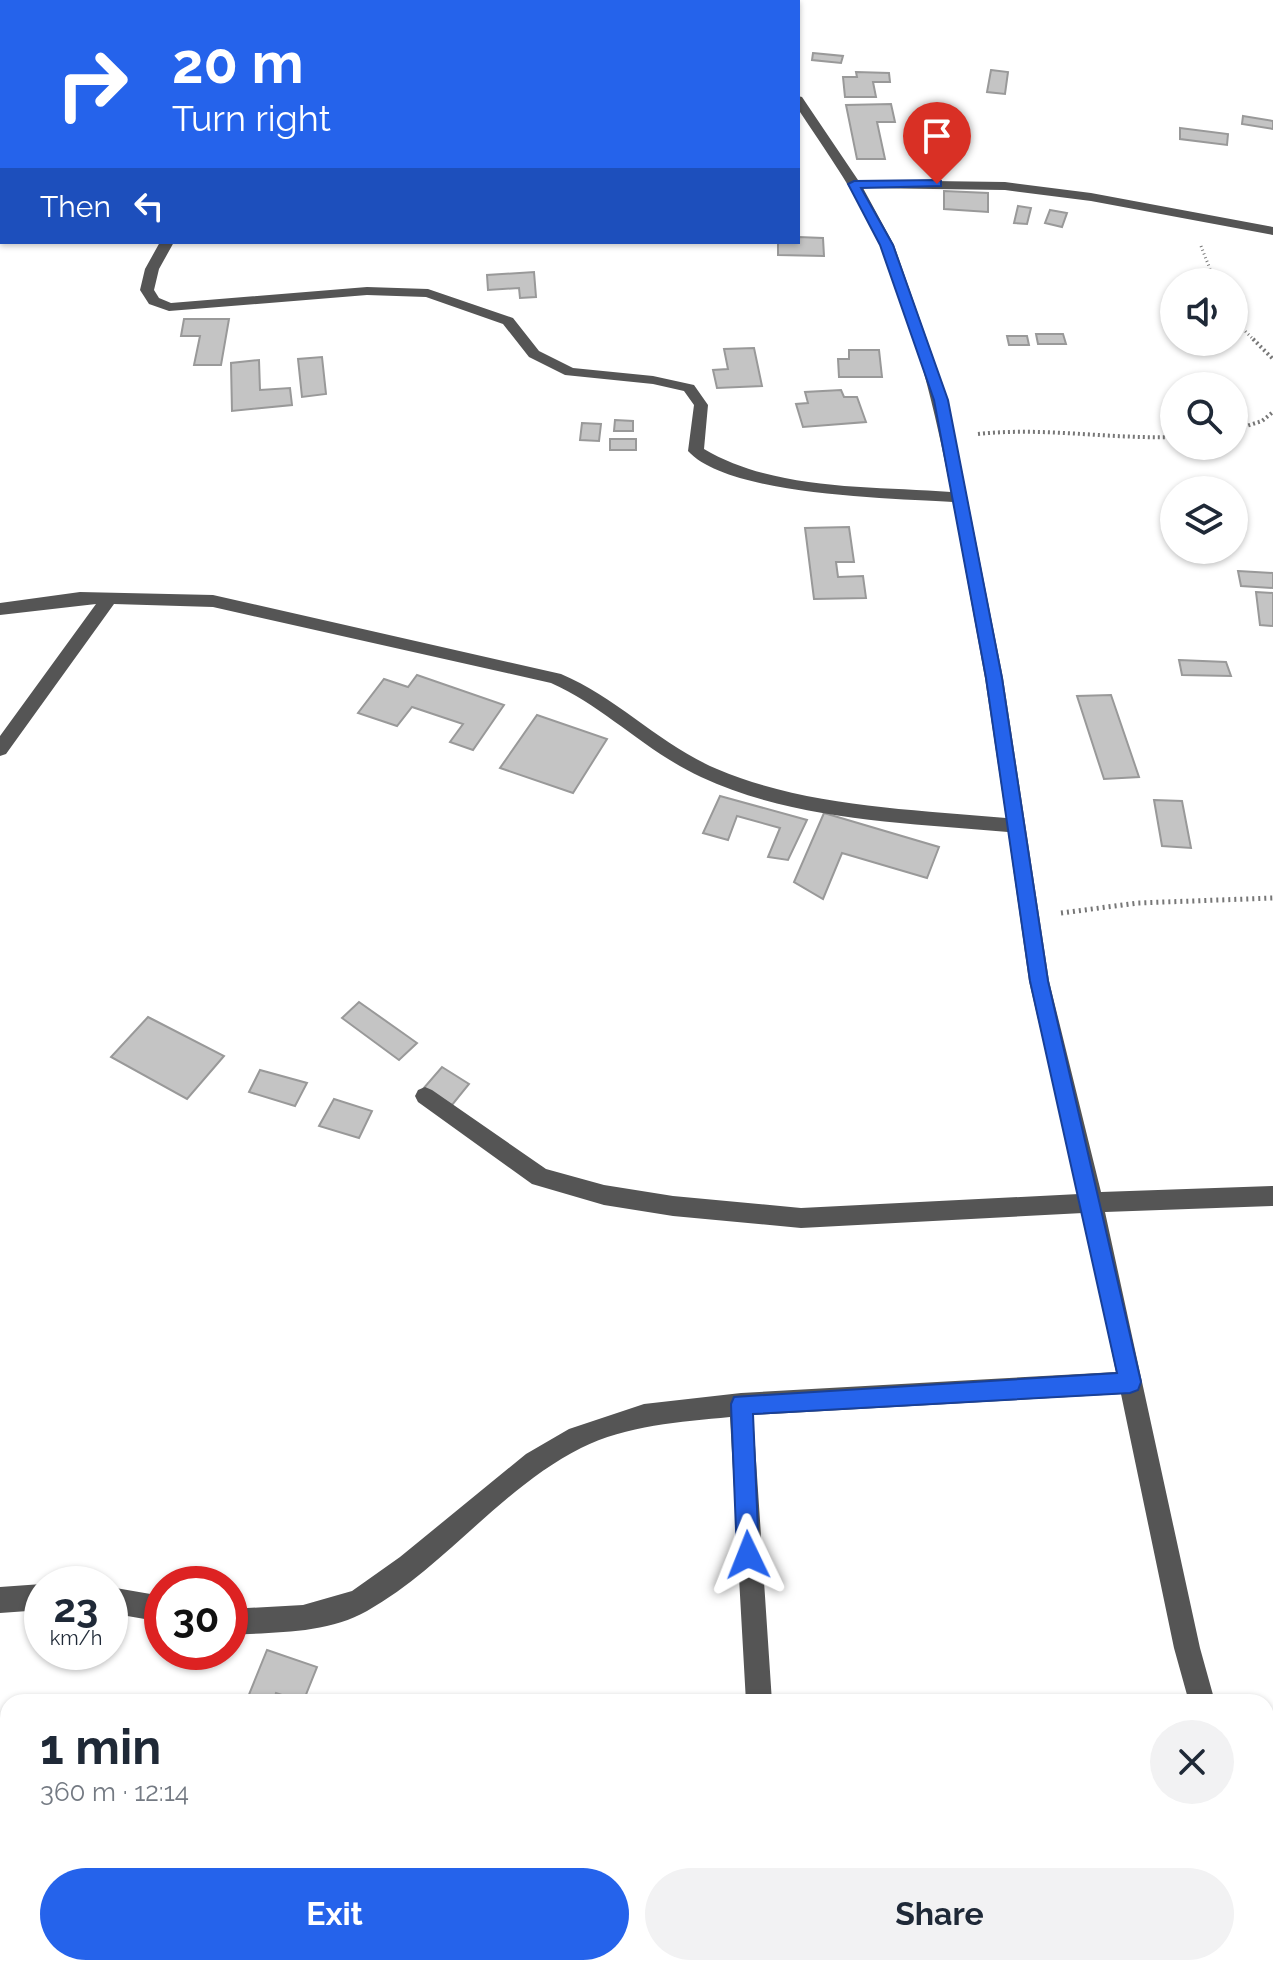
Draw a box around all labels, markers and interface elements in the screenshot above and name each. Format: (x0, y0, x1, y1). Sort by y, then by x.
text: 20 m (172, 30, 304, 96)
icon: right (40, 32, 144, 136)
text: Turn right (172, 97, 331, 139)
pin (903, 102, 971, 184)
icon: arrive (915, 114, 959, 158)
icon: left (127, 184, 171, 228)
text: Then (40, 189, 111, 224)
map controls (1160, 268, 1248, 564)
button: sound (1160, 268, 1248, 356)
button: search (1160, 372, 1248, 460)
button: layers (1160, 476, 1248, 564)
position arrow (706, 1513, 790, 1597)
speed limit sign: 30 (144, 1566, 248, 1670)
text: 23 (54, 1584, 98, 1631)
text: km/h (50, 1626, 102, 1650)
text: 1 min (40, 1719, 161, 1775)
button: close (1150, 1720, 1234, 1804)
text: 360 m · 12:14 (40, 1777, 189, 1807)
button: Exit (40, 1868, 629, 1960)
button: Share (645, 1868, 1234, 1960)

